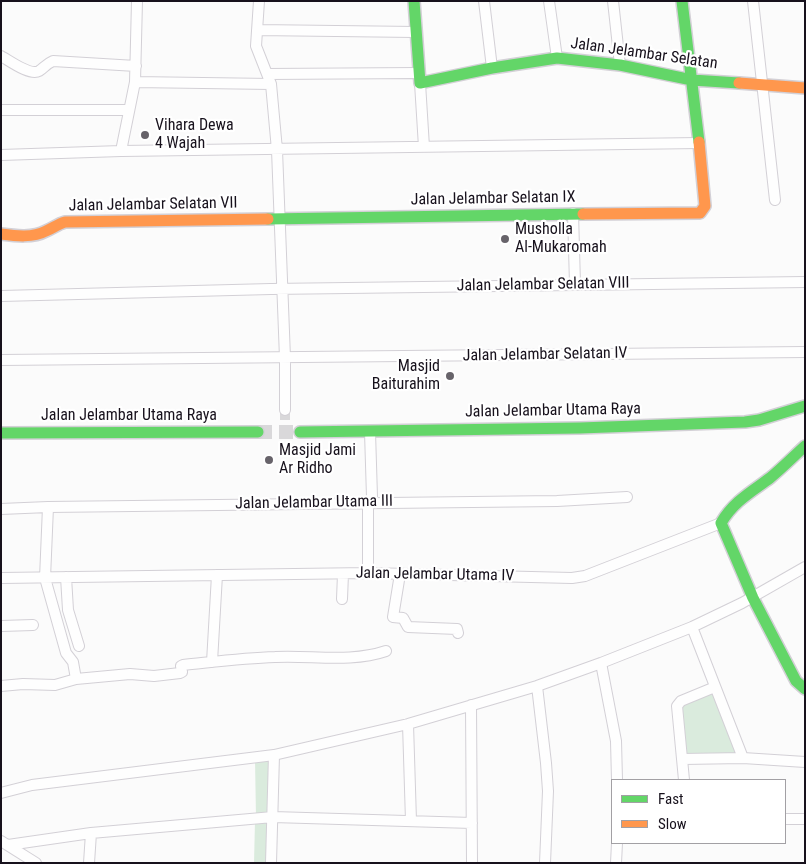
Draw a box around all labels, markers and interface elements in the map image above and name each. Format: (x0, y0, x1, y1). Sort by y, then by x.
street label: Jalan Jelambar Selatan (569, 34, 719, 74)
place label: Vihara Dewa 4 Wajah (155, 116, 234, 154)
marker: Vihara Dewa 4 Wajah (139, 129, 151, 141)
street label: Jalan Jelambar Selatan IX (410, 188, 576, 210)
street label: Jalan Jelambar Selatan VII (68, 194, 238, 216)
place label: Musholla Al-Mukaromah (515, 220, 607, 258)
marker: Musholla Al-Mukaromah (499, 233, 511, 245)
street label: Jalan Jelambar Selatan VIII (456, 274, 630, 296)
street label: Jalan Jelambar Selatan IV (462, 344, 628, 366)
place label: Masjid Baiturahim (372, 357, 440, 395)
marker: Masjid Baiturahim (444, 370, 456, 382)
street label: Jalan Jelambar Utama Raya (465, 400, 641, 422)
street label: Jalan Jelambar Utama Raya (41, 406, 217, 426)
place label: Masjid Jami Ar Ridho (279, 441, 356, 479)
marker: Masjid Jami Ar Ridho (263, 454, 275, 466)
street label: Jalan Jelambar Utama III (235, 492, 393, 514)
street label: Jalan Jelambar Utama IV (356, 564, 514, 586)
legend (611, 779, 786, 844)
text: Fast (658, 790, 683, 808)
text: Slow (658, 815, 687, 833)

